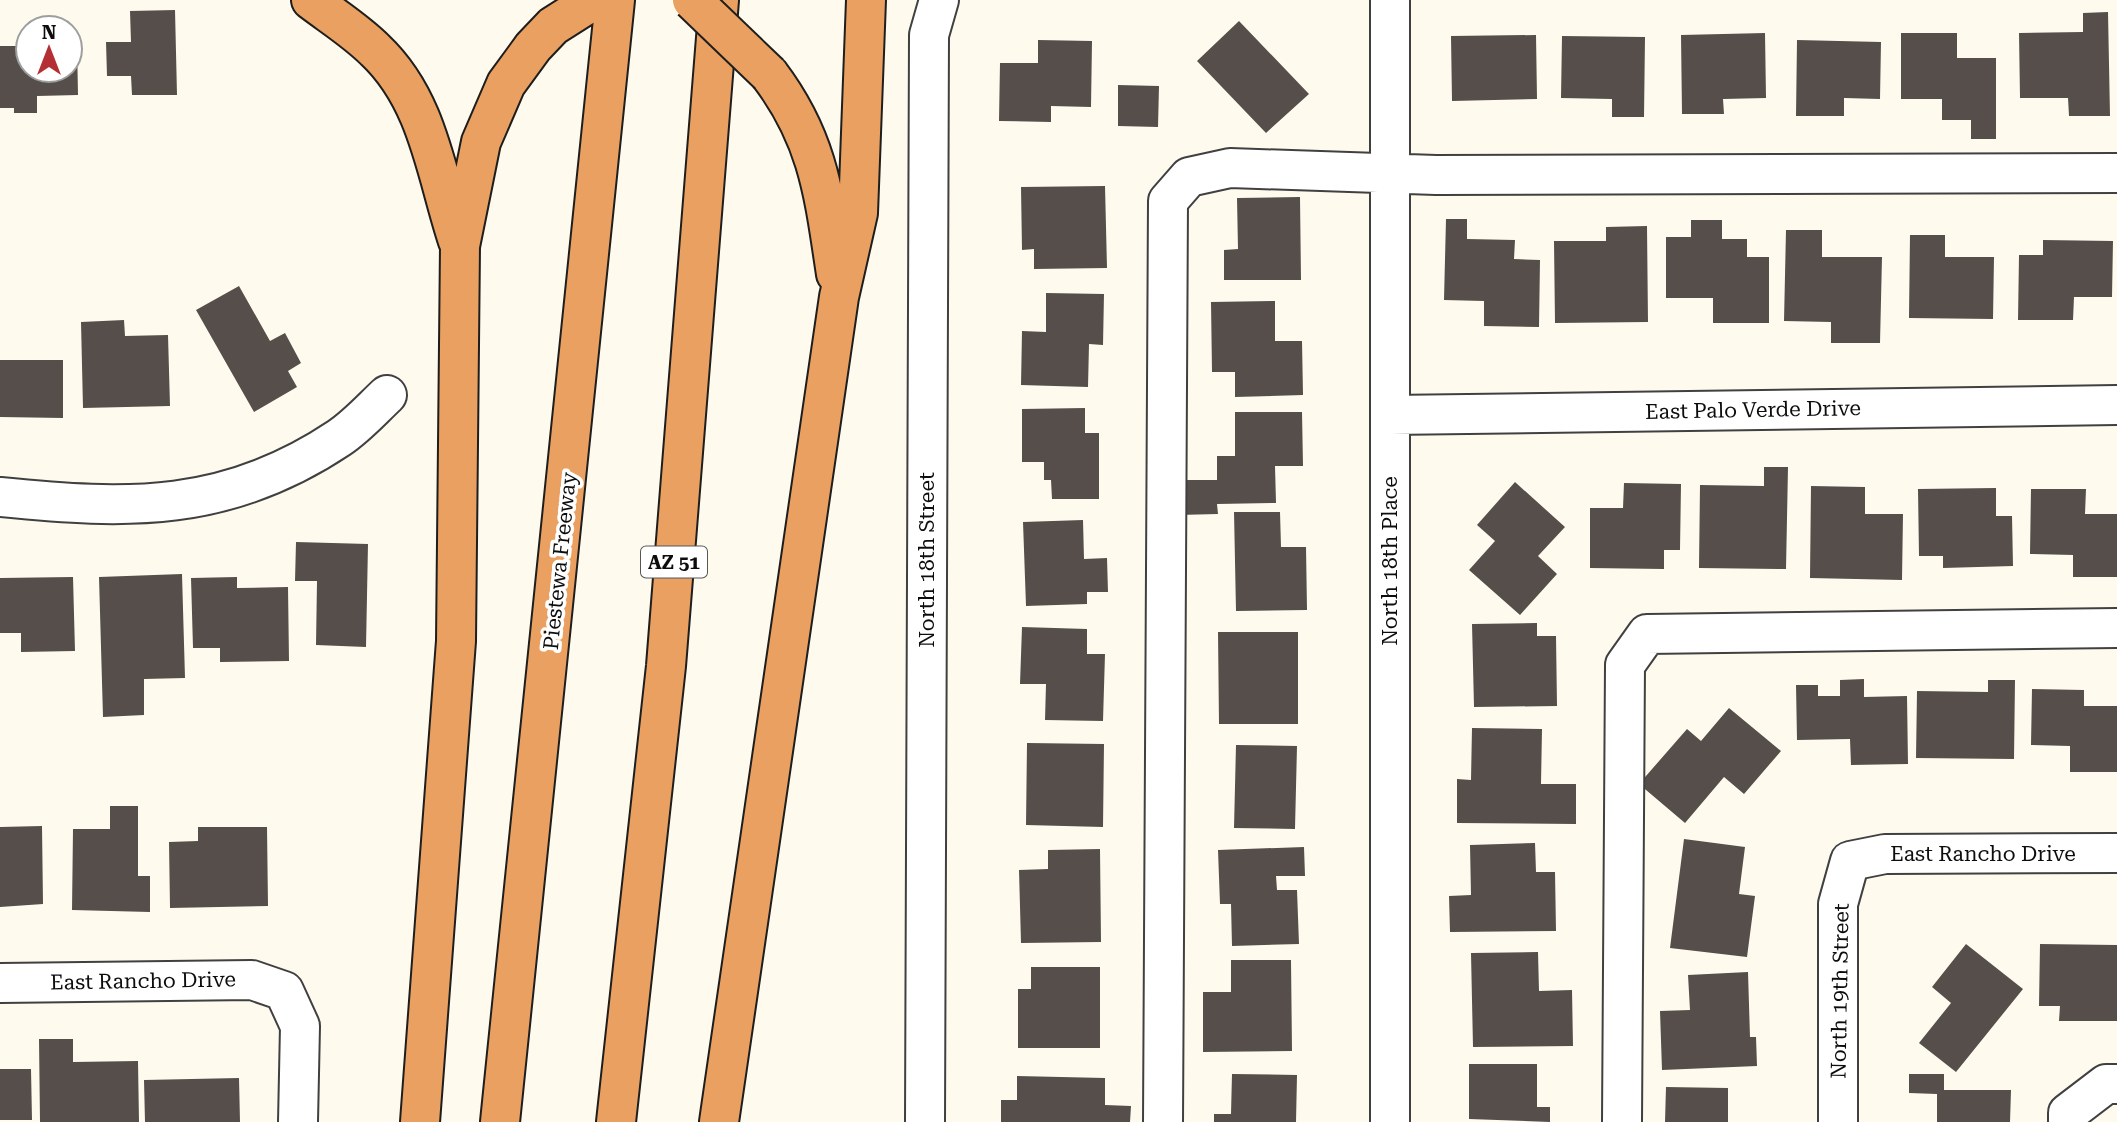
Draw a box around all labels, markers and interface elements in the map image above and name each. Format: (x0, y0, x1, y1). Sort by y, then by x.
north arrow (14, 14, 84, 84)
text: N (42, 21, 57, 44)
street label: East Palo Verde Drive (1645, 396, 1861, 424)
street label: Piestewa Freeway (539, 470, 581, 651)
street label: North 18th Street (915, 472, 939, 648)
street label: North 18th Place (1378, 476, 1402, 646)
road number: AZ 51 (641, 547, 707, 578)
street label: East Rancho Drive (1890, 842, 2076, 866)
street label: North 19th Street (1826, 903, 1854, 1079)
street label: East Rancho Drive (50, 967, 236, 995)

